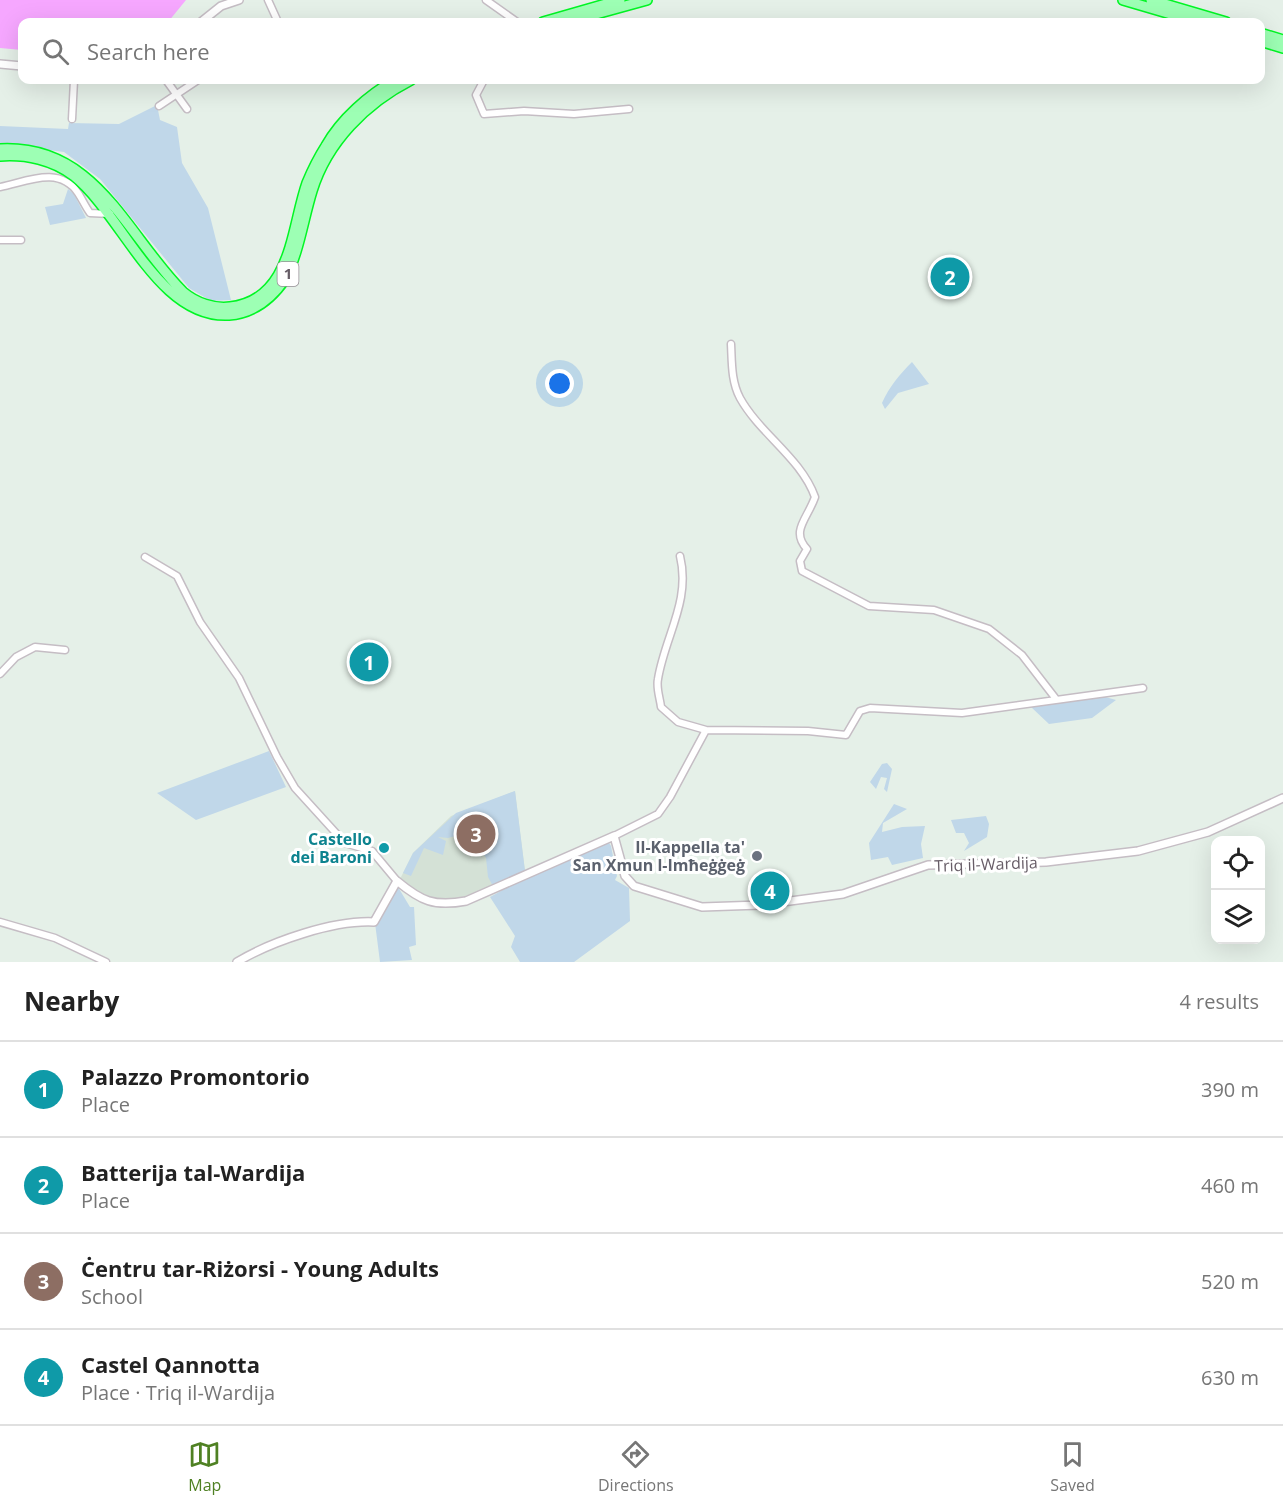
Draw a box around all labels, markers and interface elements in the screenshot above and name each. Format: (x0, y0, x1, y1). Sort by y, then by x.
search box (18, 18, 1265, 84)
icon: search (39, 35, 72, 68)
text: Search here (87, 36, 210, 66)
pin: 2 (930, 254, 970, 300)
road number: 1 (278, 262, 298, 286)
your location (545, 369, 574, 398)
pin: 1 (350, 640, 388, 684)
pin: 3 (456, 812, 496, 856)
place label: Castello dei Baroni (290, 828, 372, 868)
place label: Il-Kappella ta' San Xmun l-Imħeġġeġ (573, 836, 745, 876)
map controls (1211, 836, 1265, 944)
button: locate (1211, 836, 1265, 890)
marker: Castello dei Baroni (377, 841, 391, 855)
marker: Il-Kappella ta' San Xmun l-Imħeġġeġ (750, 849, 764, 863)
street label: Triq il-Wardija (934, 851, 1038, 877)
pin: 4 (750, 868, 790, 914)
button: layers (1211, 890, 1265, 944)
text: Nearby (24, 983, 119, 1019)
text: 4 results (1179, 988, 1259, 1015)
text: Palazzo Promontorio (81, 1061, 310, 1091)
text: 1 (38, 1076, 49, 1103)
text: 390 m (1201, 1076, 1259, 1103)
text: Place (81, 1091, 130, 1118)
text: Batterija tal-Wardija (81, 1157, 305, 1187)
text: 2 (38, 1172, 49, 1199)
text: 460 m (1201, 1172, 1259, 1199)
text: Place (81, 1187, 130, 1214)
text: Ċentru tar-Riżorsi - Young Adults (81, 1253, 439, 1283)
text: 3 (38, 1268, 49, 1295)
text: 520 m (1201, 1268, 1259, 1295)
text: School (81, 1283, 143, 1310)
text: Castel Qannotta (81, 1349, 260, 1379)
text: 4 (38, 1364, 49, 1391)
text: 630 m (1201, 1364, 1259, 1391)
text: Place · Triq il-Wardija (81, 1379, 275, 1406)
tab: Map (188, 1438, 221, 1496)
tab: Directions (598, 1438, 674, 1496)
tab: Saved (1050, 1438, 1095, 1496)

